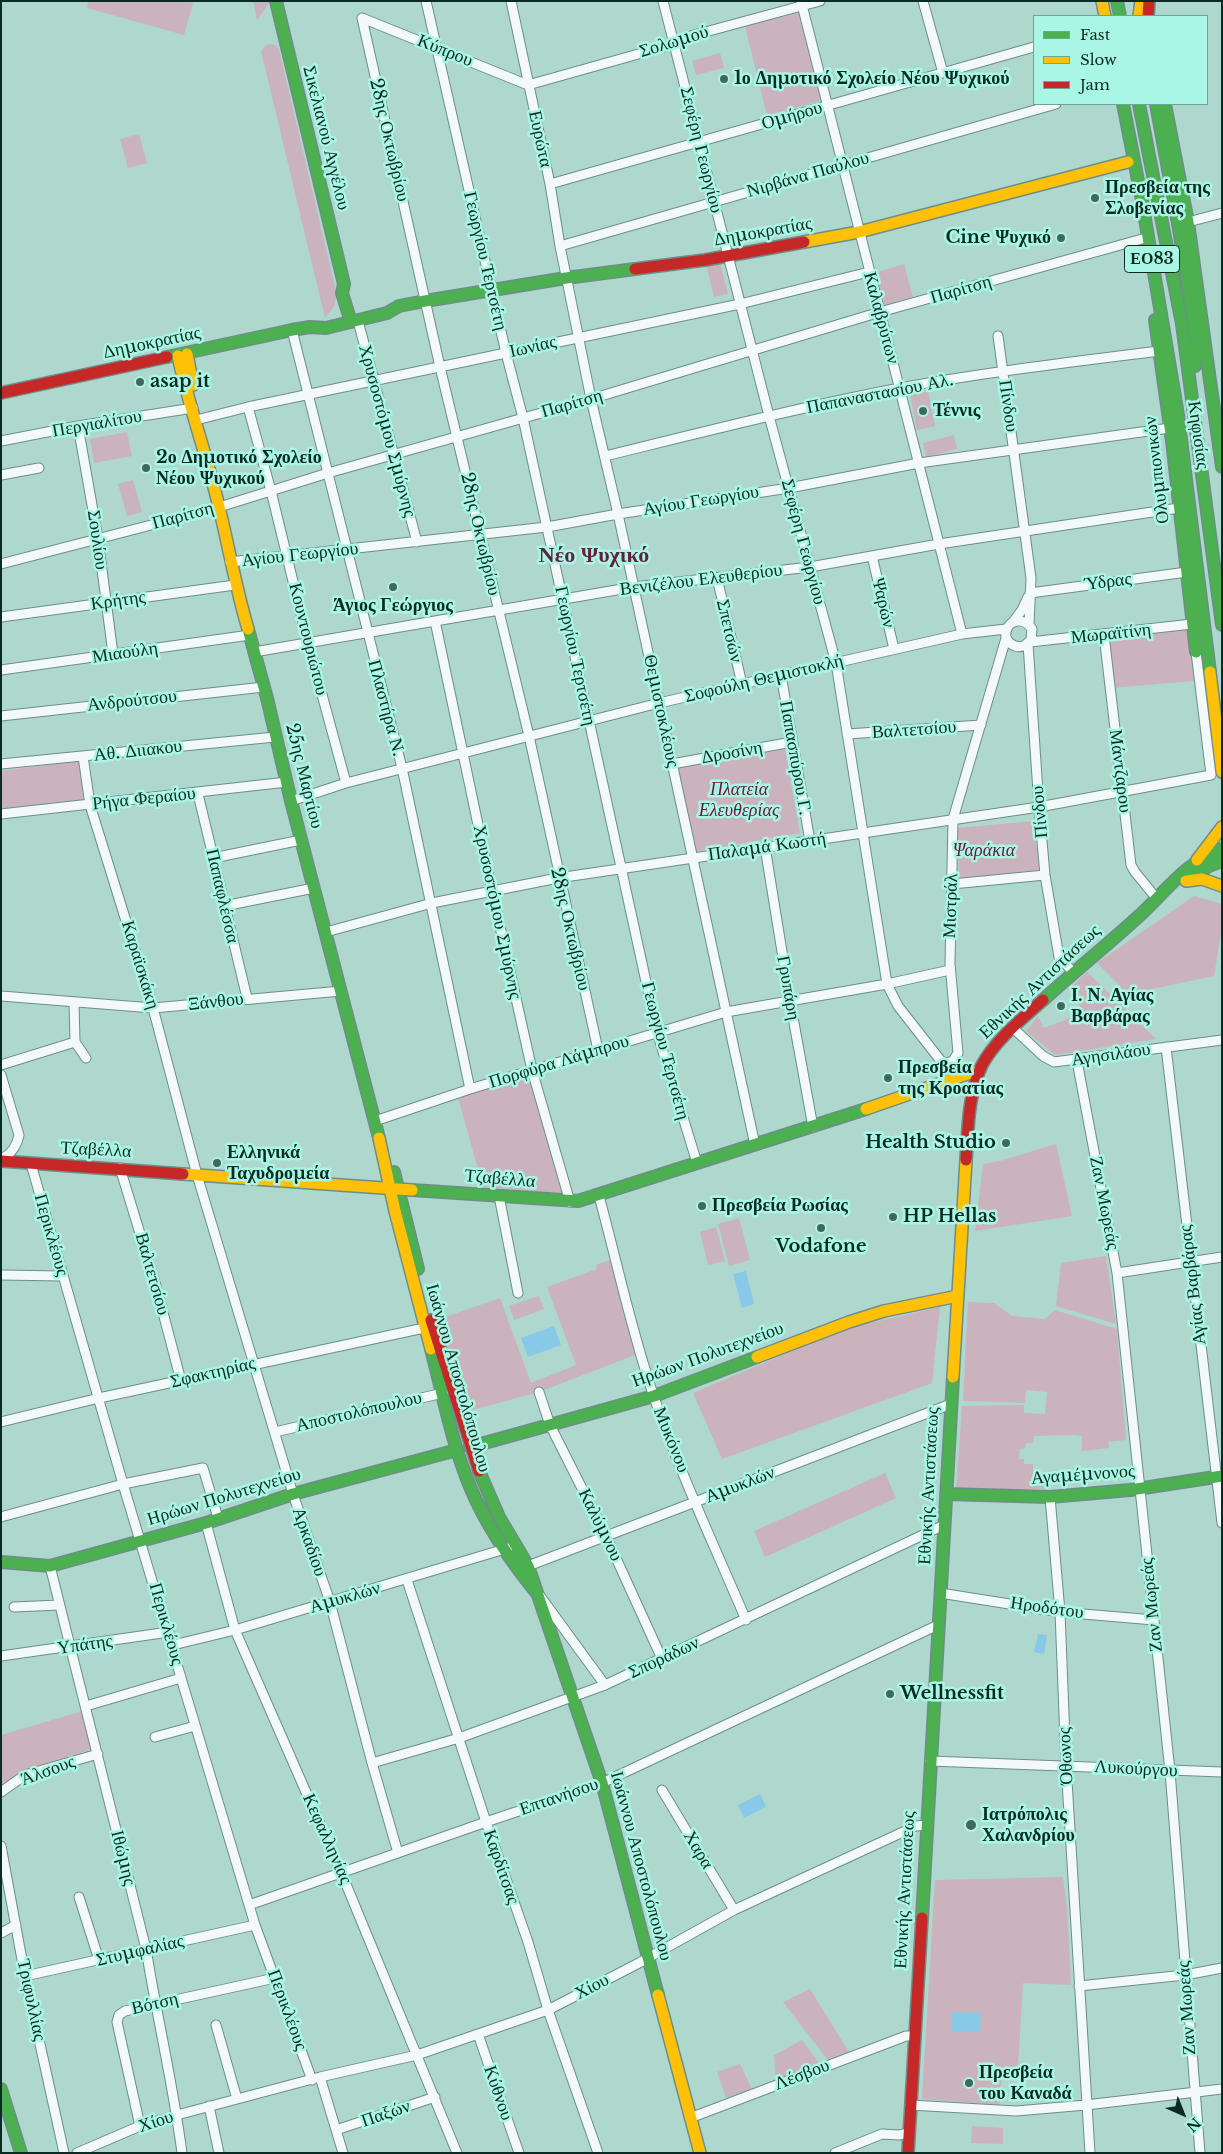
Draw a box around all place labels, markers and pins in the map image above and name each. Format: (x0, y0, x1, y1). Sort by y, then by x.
place label: 1ο Δημοτικό Σχολείο Νέου Ψυχικού (734, 68, 1010, 90)
marker: 1ο Δημοτικό Σχολείο Νέου Ψυχικού (718, 73, 730, 85)
place label: Πρεσβεία της Σλοβενίας (1105, 177, 1210, 220)
marker: Πρεσβεία της Σλοβενίας (1089, 192, 1101, 204)
place label: Cine Ψυχικό (946, 227, 1051, 249)
marker: Cine Ψυχικό (1055, 232, 1067, 244)
place label: asap it (150, 371, 210, 393)
marker: asap it (134, 376, 146, 388)
place label: Τέννις (933, 400, 980, 422)
marker: Τέννις (917, 405, 929, 417)
place label: 2ο Δημοτικό Σχολείο Νέου Ψυχικού (156, 447, 322, 489)
marker: 2ο Δημοτικό Σχολείο Νέου Ψυχικού (140, 462, 152, 474)
marker: Άγιος Γεώργιος (387, 581, 399, 593)
place label: Άγιος Γεώργιος (333, 595, 453, 617)
place label: Ι. Ν. Αγίας Βαρβάρας (1071, 985, 1153, 1028)
marker: Ι. Ν. Αγίας Βαρβάρας (1055, 1000, 1067, 1012)
place label: Πρεσβεία της Κροατίας (898, 1057, 1003, 1100)
marker: Πρεσβεία της Κροατίας (882, 1072, 894, 1084)
place label: Health Studio (865, 1132, 996, 1154)
marker: Health Studio (1000, 1137, 1012, 1149)
place label: Ελληνικά Ταχυδρομεία (227, 1142, 329, 1184)
marker: Ελληνικά Ταχυδρομεία (211, 1157, 223, 1169)
place label: Πρεσβεία Ρωσίας (712, 1195, 848, 1217)
marker: Πρεσβεία Ρωσίας (696, 1200, 708, 1212)
place label: HP Hellas (903, 1206, 996, 1228)
marker: HP Hellas (887, 1211, 899, 1223)
marker: Vodafone (815, 1222, 827, 1234)
place label: Vodafone (776, 1236, 866, 1258)
place label: Wellnessfit (900, 1683, 1004, 1705)
marker: Wellnessfit (884, 1688, 896, 1700)
place label: Ιατρόπολις Χαλανδρίου (982, 1804, 1075, 1846)
marker: Ιατρόπολις Χαλανδρίου (964, 1818, 978, 1832)
place label: Πρεσβεία του Καναδά (979, 2062, 1072, 2104)
marker: Πρεσβεία του Καναδά (963, 2077, 975, 2089)

